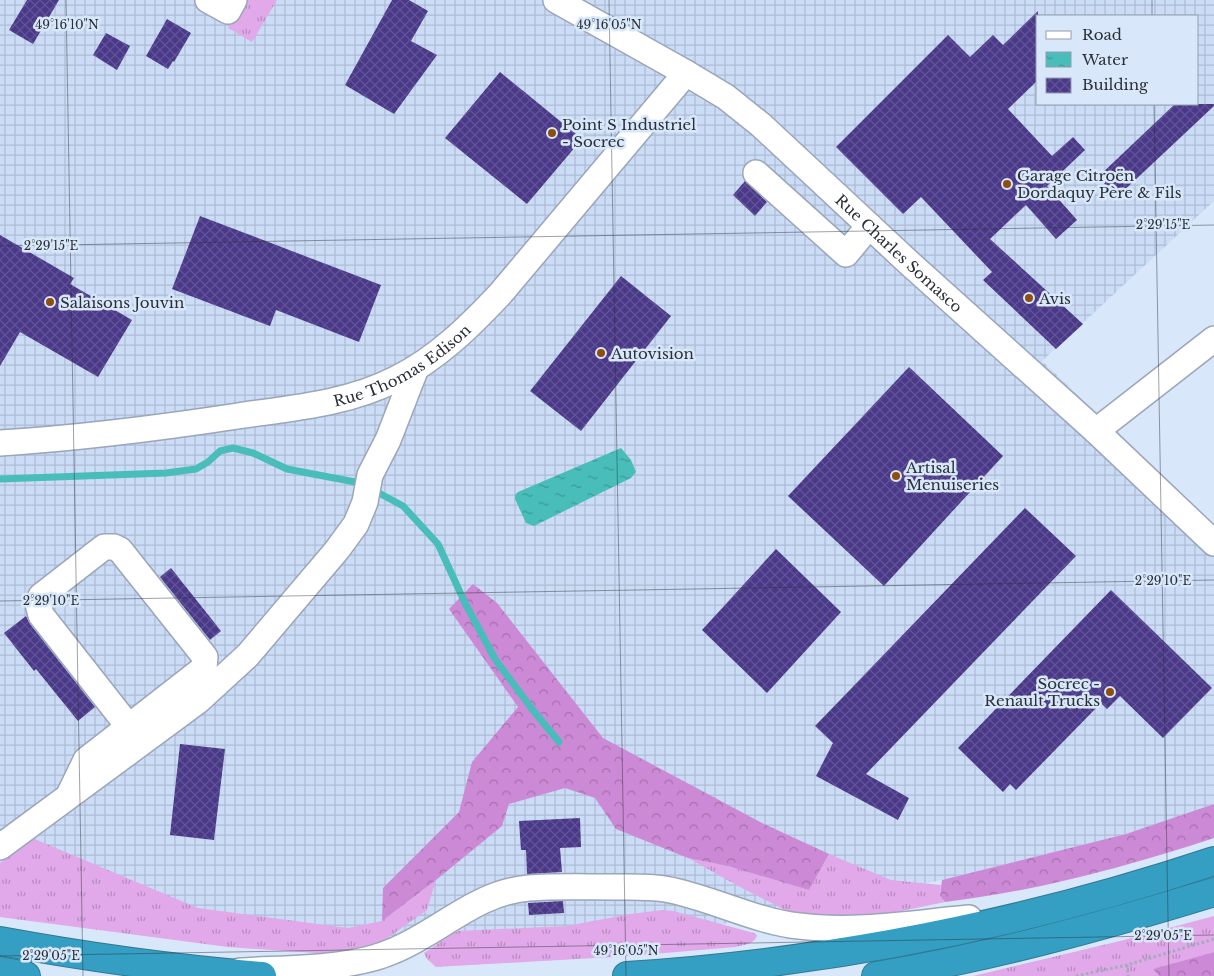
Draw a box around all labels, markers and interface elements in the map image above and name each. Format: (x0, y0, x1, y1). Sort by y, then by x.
legend (1036, 15, 1199, 105)
text: 49°16'10"N (35, 17, 99, 32)
text: 49°16'05"N (576, 17, 642, 32)
text: Road (1082, 25, 1122, 44)
text: Water (1081, 50, 1129, 69)
text: Building (1082, 75, 1149, 94)
place label: Point S Industriel - Socrec (562, 115, 696, 151)
marker: Point S Industriel - Socrec (546, 127, 558, 139)
place label: Garage Citroën Dordaquy Père & Fils (1017, 166, 1182, 202)
marker: Garage Citroën Dordaquy Père & Fils (1001, 178, 1013, 190)
street label: Rue Charles Somasco (832, 190, 967, 316)
text: 2°29'15"E (1136, 217, 1191, 232)
text: 2°29'15"E (24, 238, 79, 253)
place label: Avis (1038, 289, 1071, 308)
marker: Avis (1023, 292, 1035, 304)
place label: Salaisons Jouvin (60, 293, 184, 312)
marker: Salaisons Jouvin (44, 296, 56, 308)
street label: Rue Thomas Edison (331, 320, 474, 410)
place label: Autovision (610, 344, 694, 363)
marker: Autovision (595, 347, 607, 359)
place label: Artisal Menuiseries (905, 458, 999, 494)
marker: Artisal Menuiseries (890, 470, 902, 482)
text: 2°29'10"E (1135, 573, 1191, 588)
text: 2°29'10"E (23, 593, 79, 608)
place label: Socrec - Renault Trucks (984, 674, 1100, 710)
marker: Socrec - Renault Trucks (1104, 686, 1116, 698)
text: 2°29'05"E (1134, 928, 1192, 943)
text: 49°16'05"N (593, 943, 659, 958)
text: 2°29'05"E (22, 948, 80, 963)

